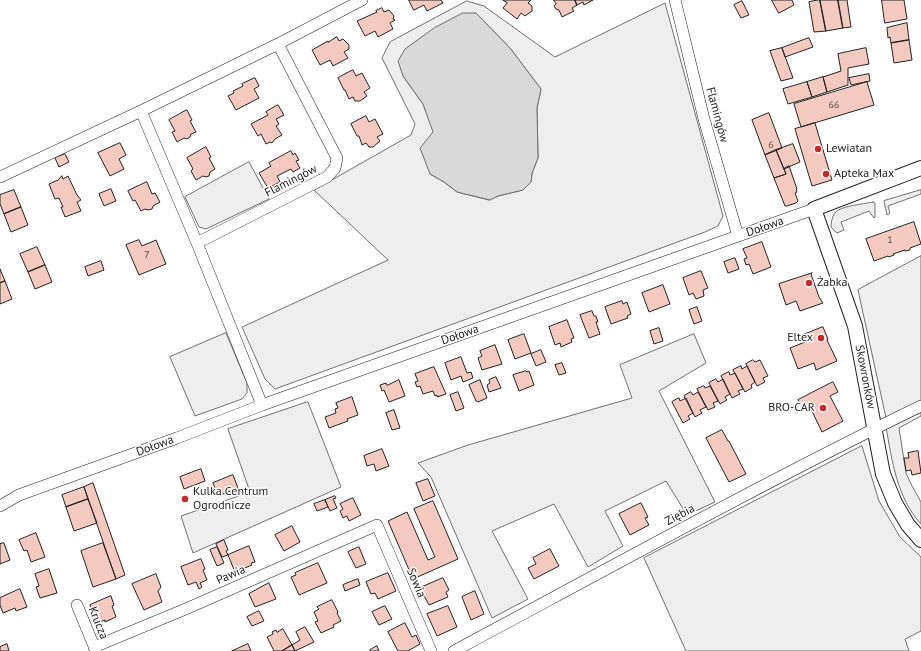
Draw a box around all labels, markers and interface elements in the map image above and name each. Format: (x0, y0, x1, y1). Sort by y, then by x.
street label: Flamingów (703, 86, 731, 144)
house number: 66 (829, 99, 839, 111)
house number: 6 (768, 139, 774, 151)
place label: Lewiatan (826, 142, 872, 156)
marker: Lewiatan (813, 144, 823, 154)
street label: Flamingów (262, 162, 320, 200)
place label: Apteka Max (834, 167, 894, 181)
marker: Apteka Max (821, 169, 831, 179)
street label: Dołowa (744, 214, 786, 240)
house number: 1 (887, 234, 893, 246)
house number: 7 (144, 249, 150, 261)
place label: Żabka (817, 276, 847, 290)
marker: Żabka (804, 278, 814, 288)
street label: Dołowa (439, 322, 481, 348)
place label: Eltex (787, 331, 813, 345)
marker: Eltex (816, 333, 826, 343)
street label: Skowronków (852, 344, 878, 410)
place label: BRO-CAR (768, 401, 815, 415)
marker: BRO-CAR (818, 403, 828, 413)
street label: Dołowa (134, 433, 176, 459)
place label: Kulka Centrum Ogrodnicze (193, 485, 268, 513)
marker: Kulka Centrum Ogrodnicze (180, 494, 190, 504)
street label: Ziębia (663, 501, 697, 529)
street label: Pawia (214, 562, 248, 588)
street label: Sowia (403, 566, 429, 600)
street label: Krucza (85, 605, 111, 641)

